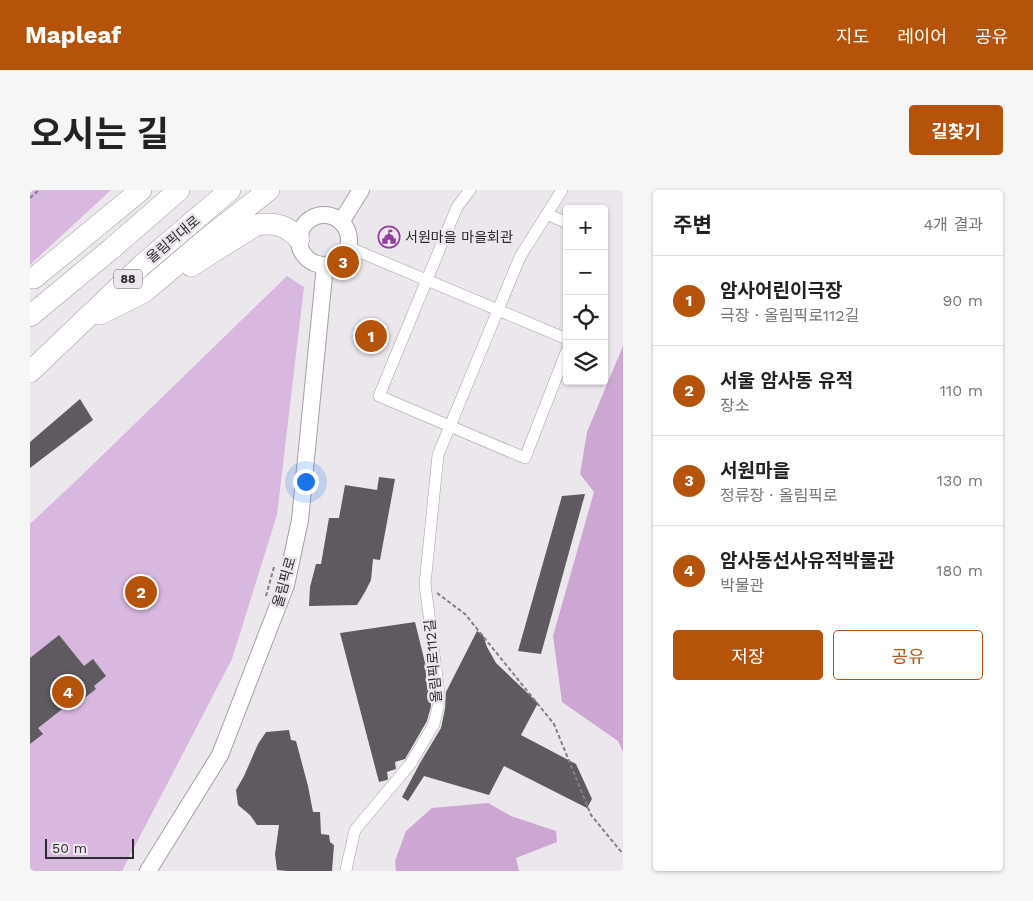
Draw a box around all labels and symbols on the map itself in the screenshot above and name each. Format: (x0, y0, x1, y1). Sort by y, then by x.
street label: 올림픽대로 (143, 212, 203, 266)
public building icon: 서원마을 마을회관 (377, 225, 401, 249)
place label: 서원마을 마을회관 (405, 229, 513, 245)
pin: 3 (327, 243, 359, 281)
road number: 88 (114, 270, 142, 288)
pin: 1 (355, 317, 387, 355)
your location (293, 469, 319, 495)
street label: 올림픽로 (269, 555, 299, 609)
pin: 2 (125, 573, 157, 611)
street label: 올림픽로112길 (421, 619, 445, 703)
pin: 4 (52, 673, 84, 711)
scale bar (45, 836, 134, 859)

